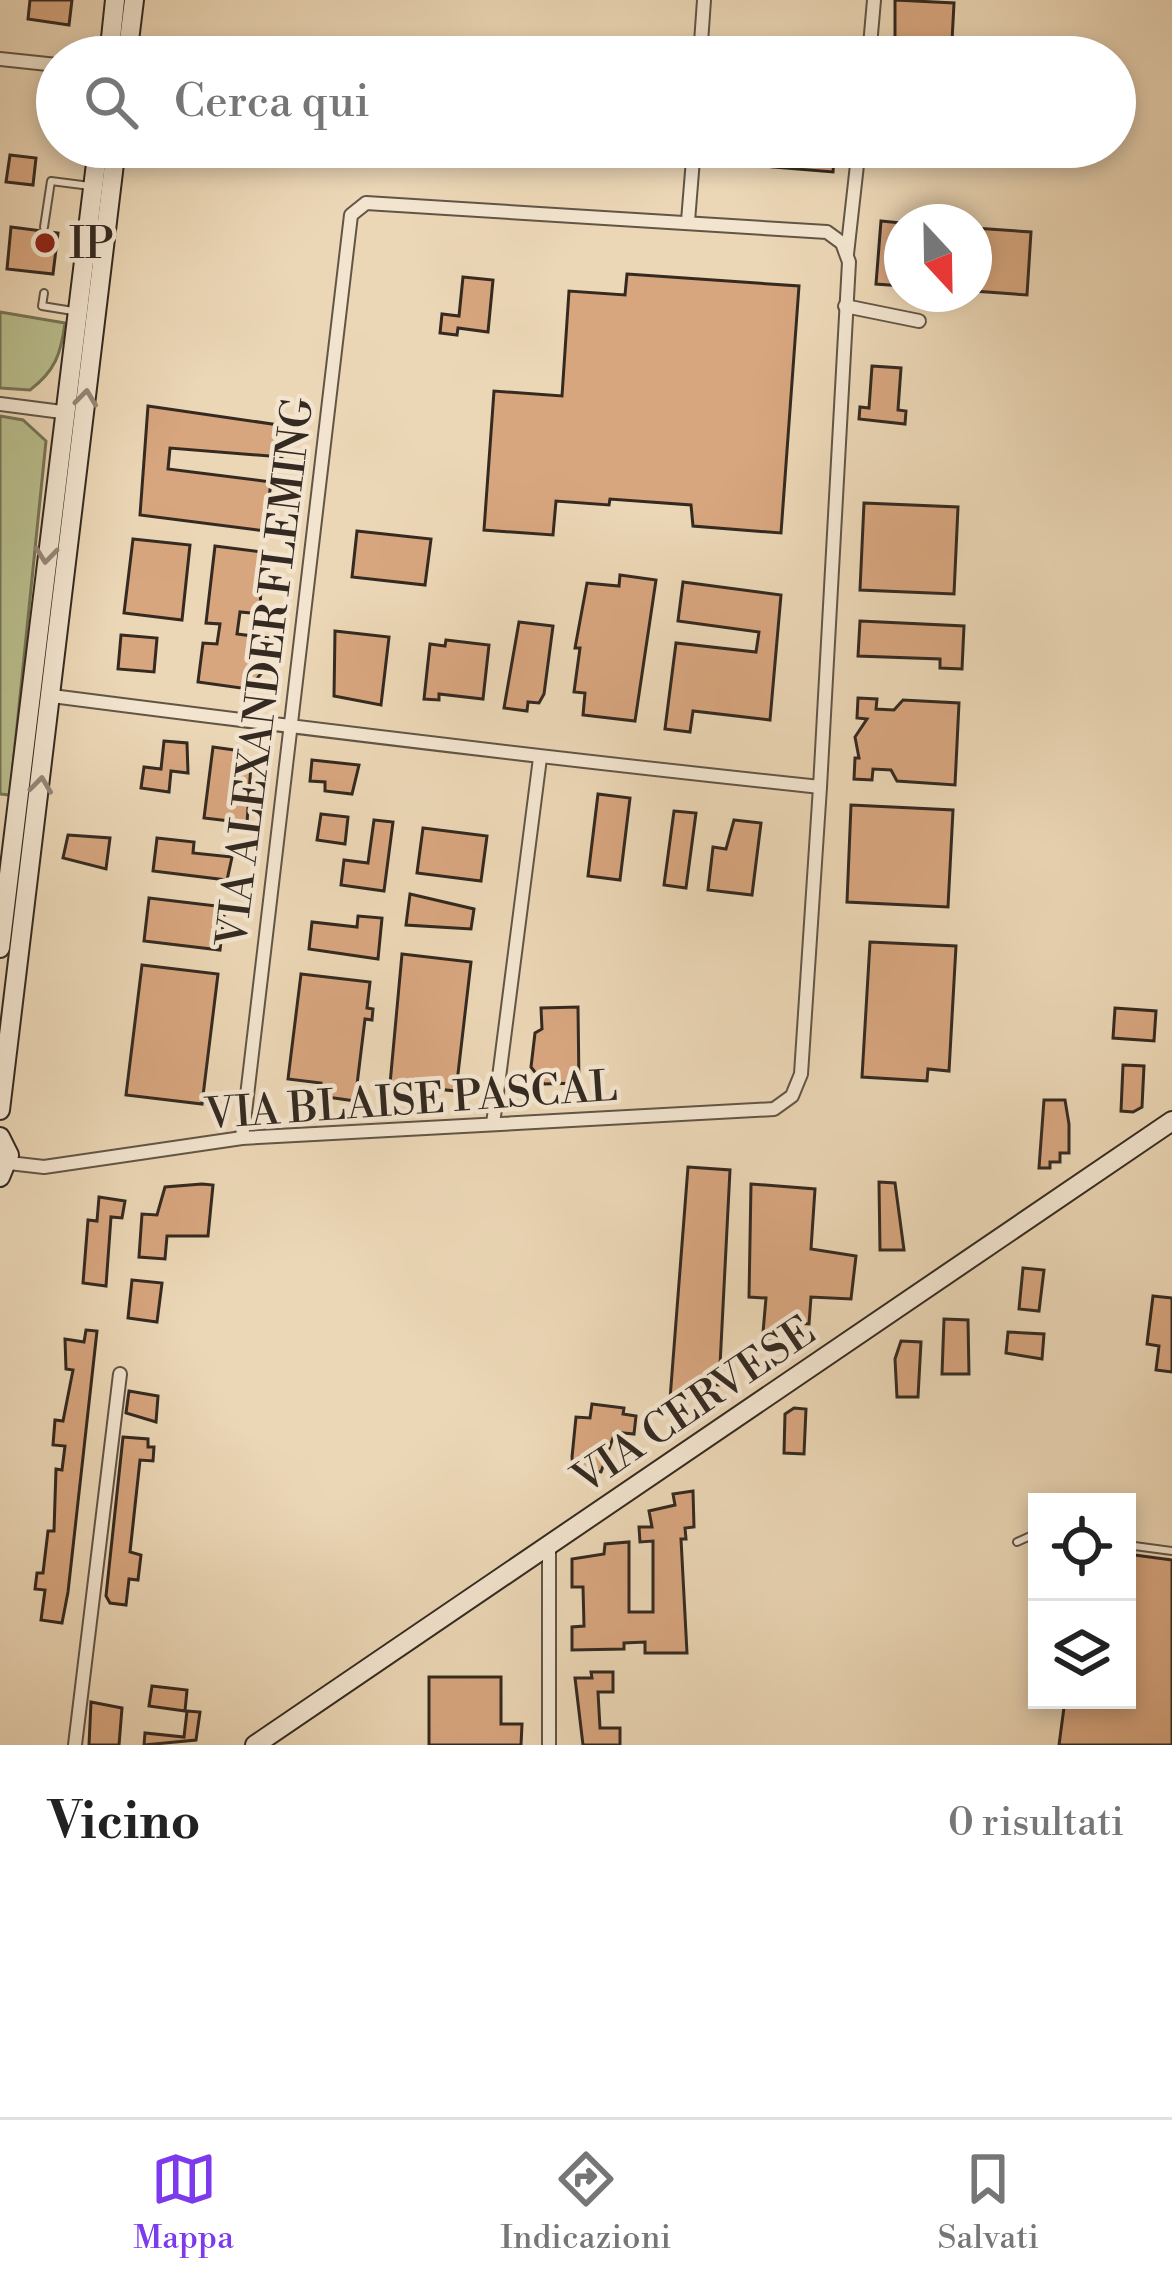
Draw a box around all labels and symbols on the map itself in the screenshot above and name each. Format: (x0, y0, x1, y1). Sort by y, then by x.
north arrow (884, 204, 992, 312)
place label: IP (69, 219, 114, 272)
marker: IP (32, 230, 58, 256)
one-way arrow (72, 388, 98, 408)
street label: VIA ALEXANDER FLEMING (206, 395, 326, 951)
one-way arrow (34, 546, 59, 565)
one-way arrow (27, 776, 53, 795)
street label: VIA BLAISE PASCAL (202, 1061, 619, 1142)
street label: VIA CERVESE (562, 1306, 826, 1507)

